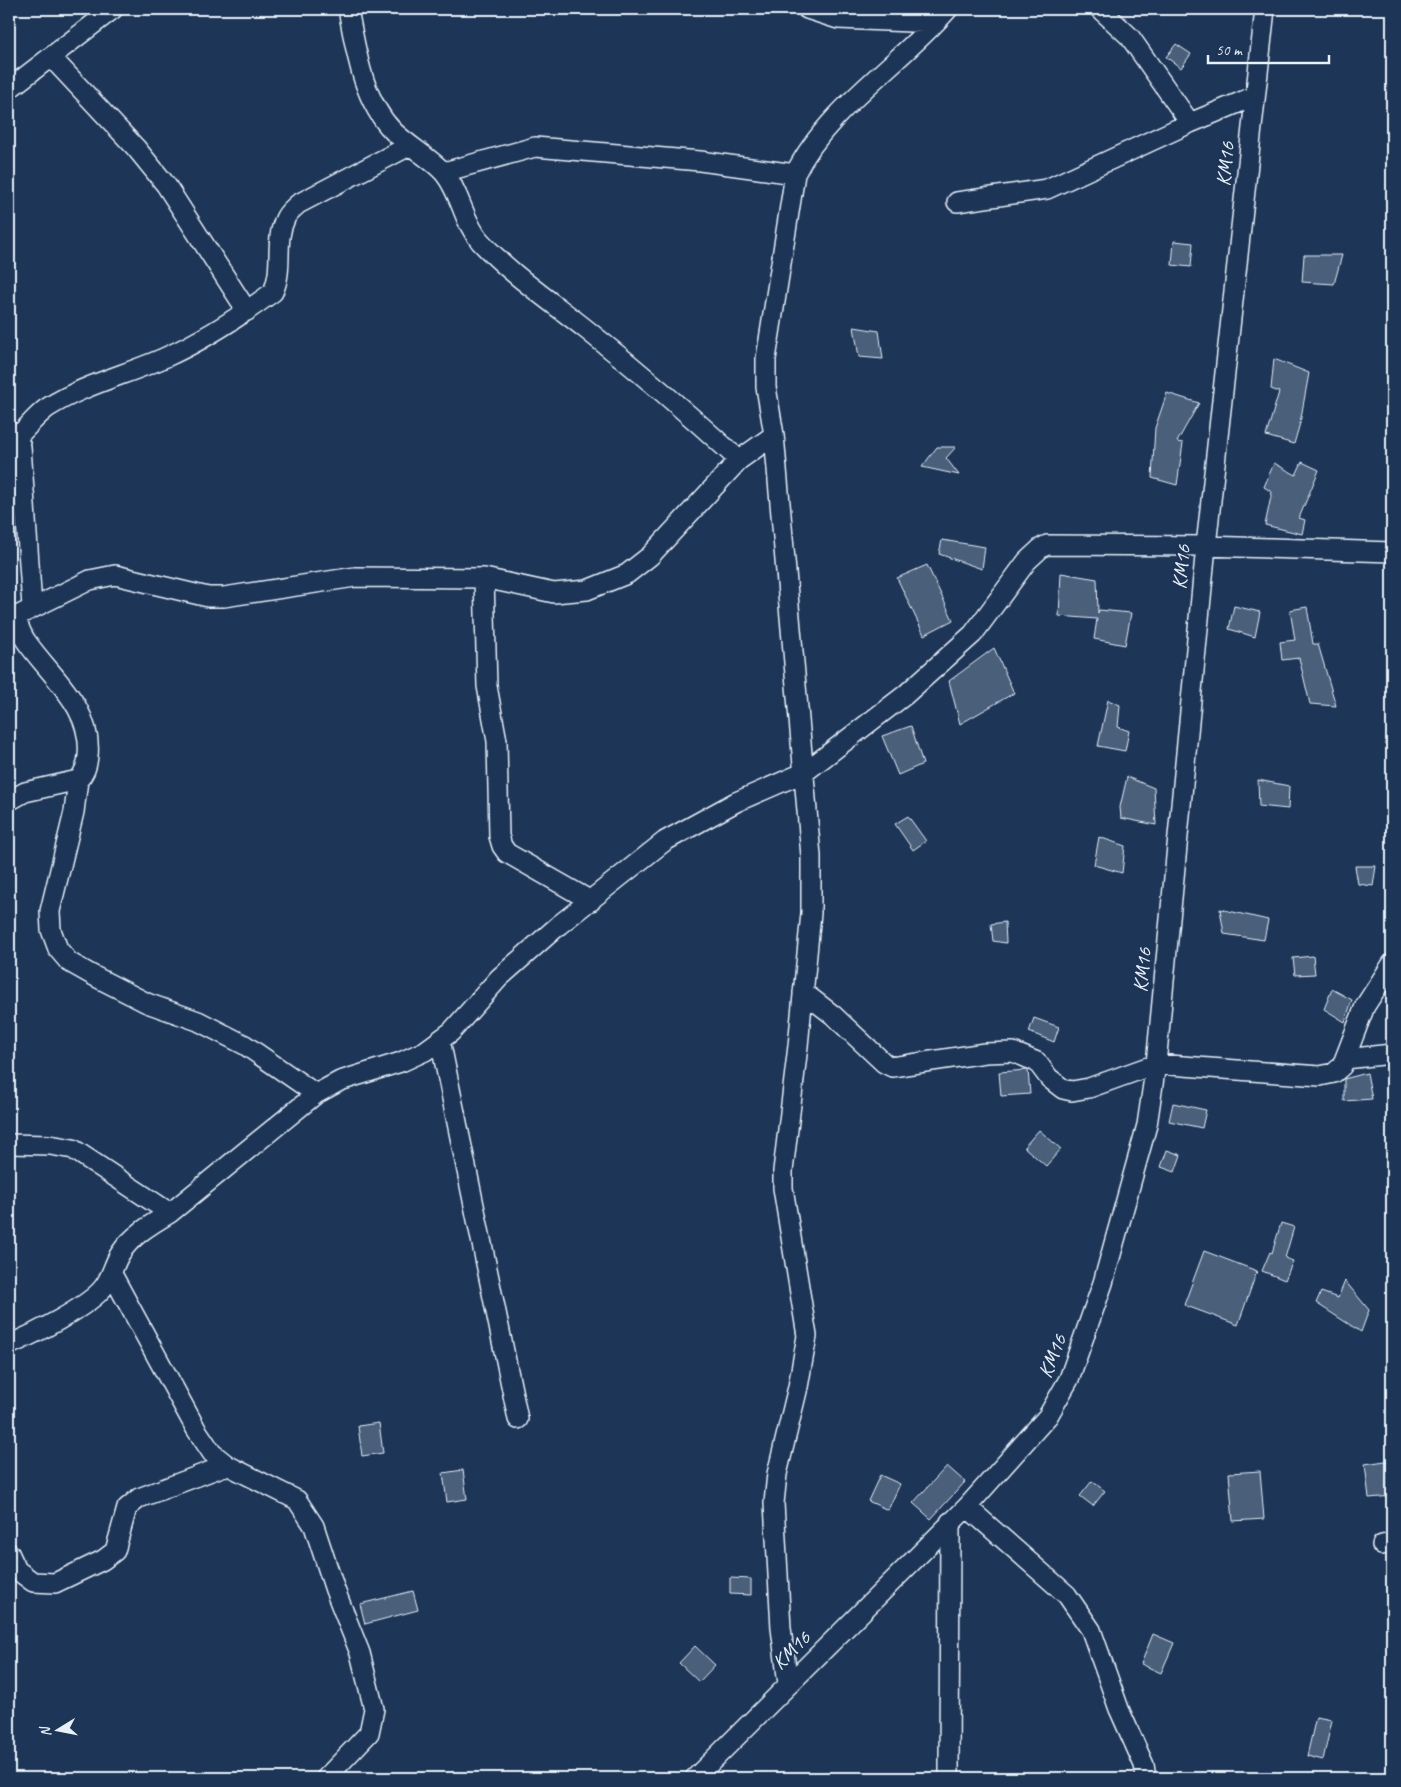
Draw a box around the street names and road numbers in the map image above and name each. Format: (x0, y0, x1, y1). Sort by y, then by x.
street label: KM16 (1210, 140, 1240, 187)
street label: KM16 (1166, 543, 1196, 590)
street label: KM16 (1127, 946, 1157, 993)
street label: KM16 (1032, 1330, 1073, 1381)
street label: KM16 (766, 1625, 816, 1675)

